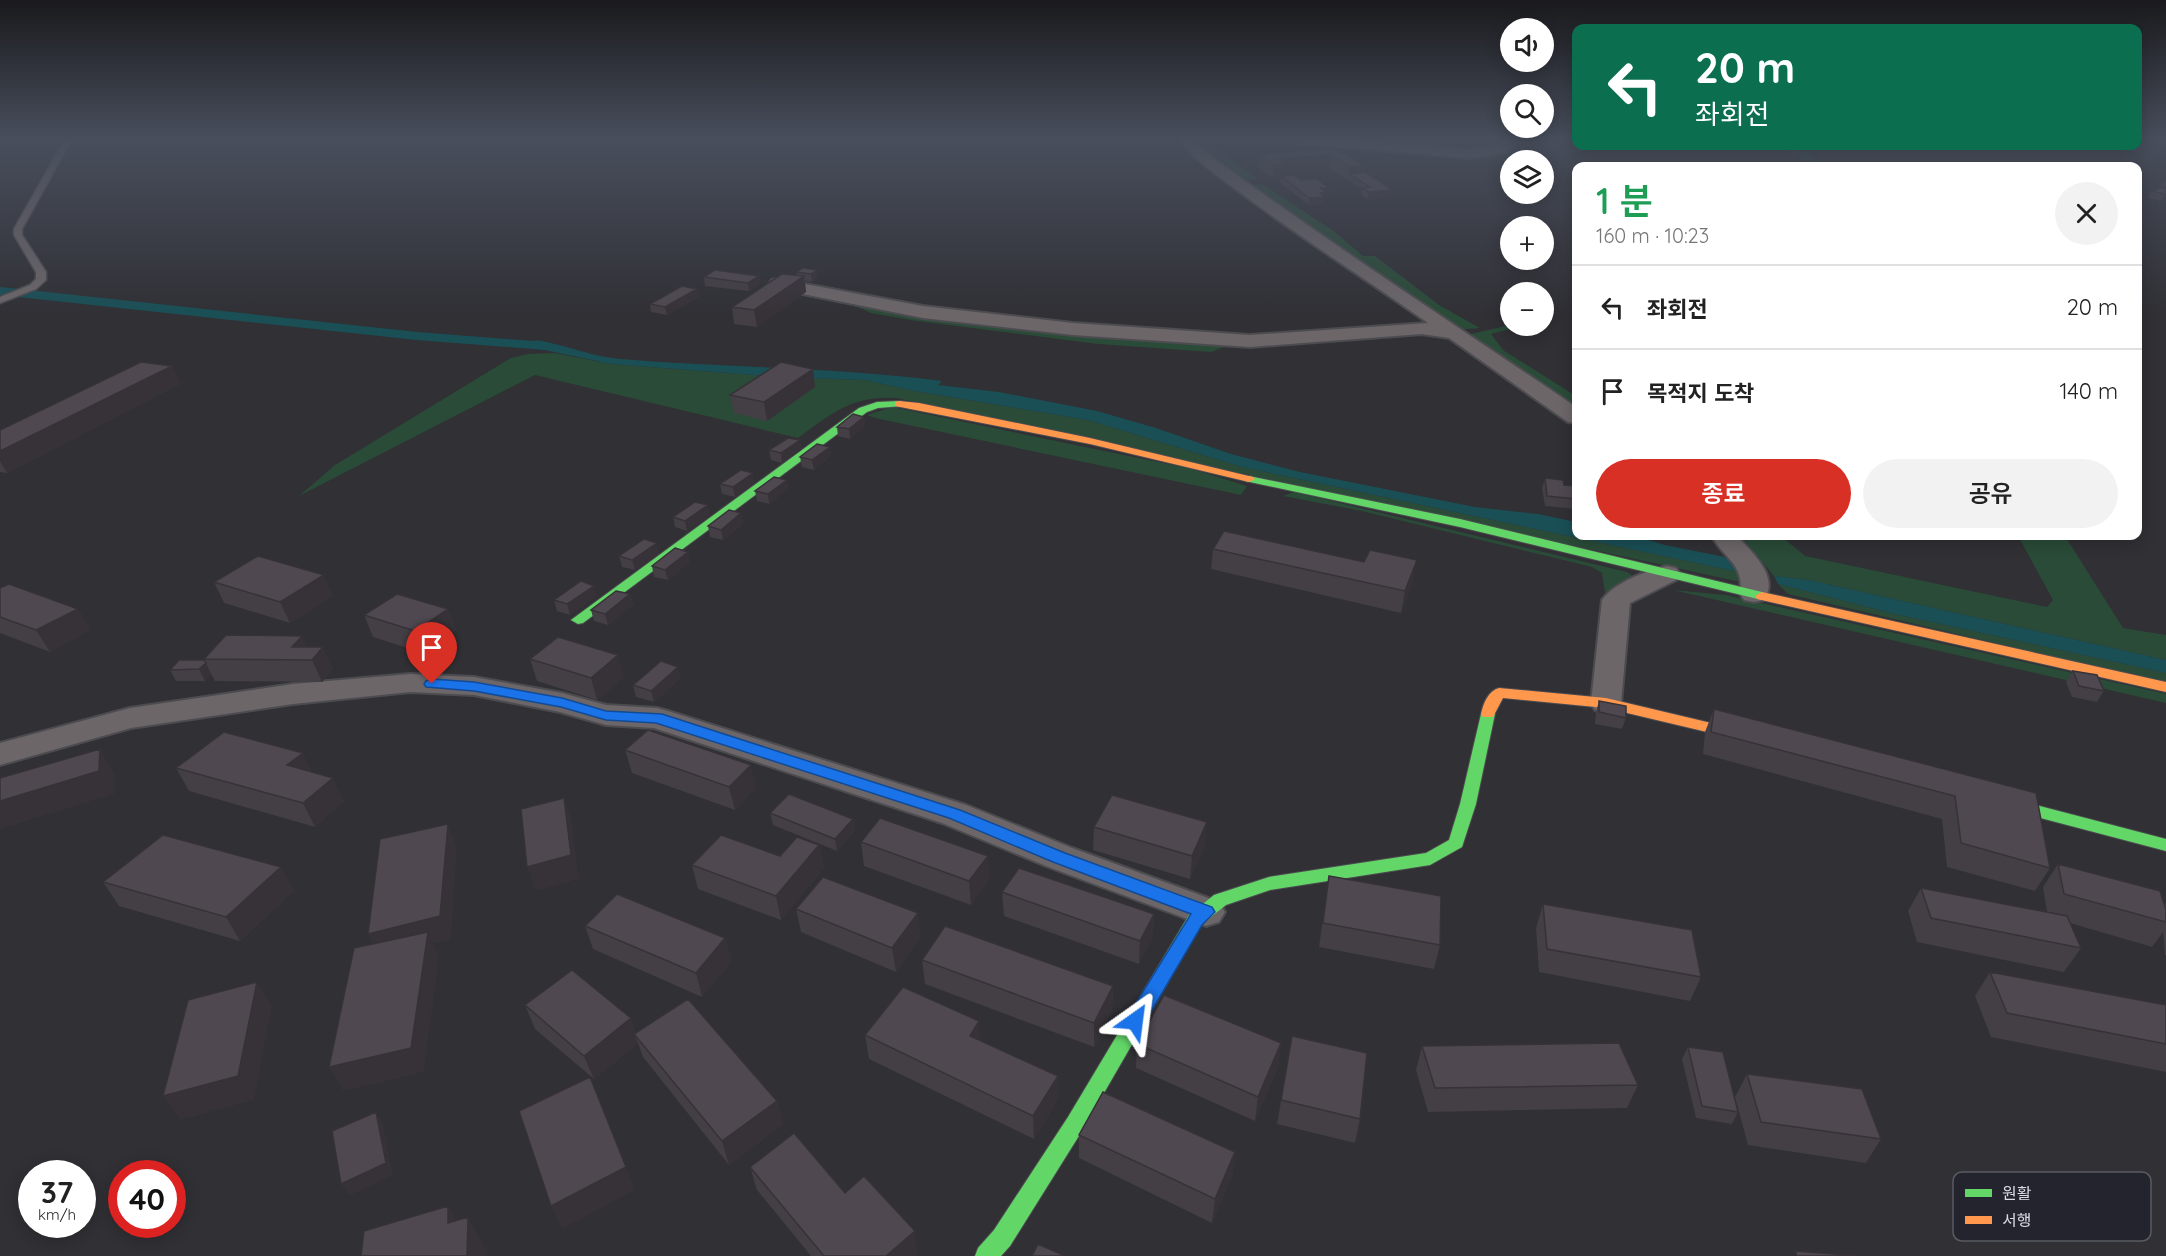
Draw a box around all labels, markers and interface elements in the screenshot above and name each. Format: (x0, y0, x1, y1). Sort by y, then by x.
map controls (1500, 18, 1554, 336)
button: sound (1500, 18, 1554, 72)
text: 20 m (1695, 41, 1795, 94)
icon: left (1596, 48, 1674, 126)
button: search (1500, 84, 1554, 138)
text: 좌회전 (1695, 97, 1770, 131)
button: layers (1500, 150, 1554, 204)
text: 1 분 (1596, 178, 1653, 223)
button: close (2055, 182, 2118, 245)
button: + (1500, 216, 1554, 270)
text: 160 m · 10:23 (1596, 223, 1709, 248)
button: − (1500, 282, 1554, 336)
icon: left (1596, 291, 1629, 324)
text: 20 m (2067, 293, 2118, 321)
text: 좌회전 (1647, 295, 1708, 323)
icon: arrive (1596, 375, 1629, 408)
text: 140 m (2059, 377, 2118, 405)
text: 목적지 도착 (1647, 379, 1754, 407)
button: 종료 (1596, 459, 1851, 528)
button: 공유 (1863, 459, 2118, 528)
pin (406, 622, 457, 684)
icon: arrive (415, 631, 448, 664)
position arrow (1103, 989, 1167, 1053)
speed limit sign: 40 (108, 1160, 186, 1238)
legend (1953, 1172, 2151, 1241)
text: 37 (41, 1173, 73, 1211)
text: 원활 (2002, 1183, 2032, 1203)
text: km/h (38, 1205, 76, 1224)
text: 서행 (2002, 1210, 2031, 1230)

